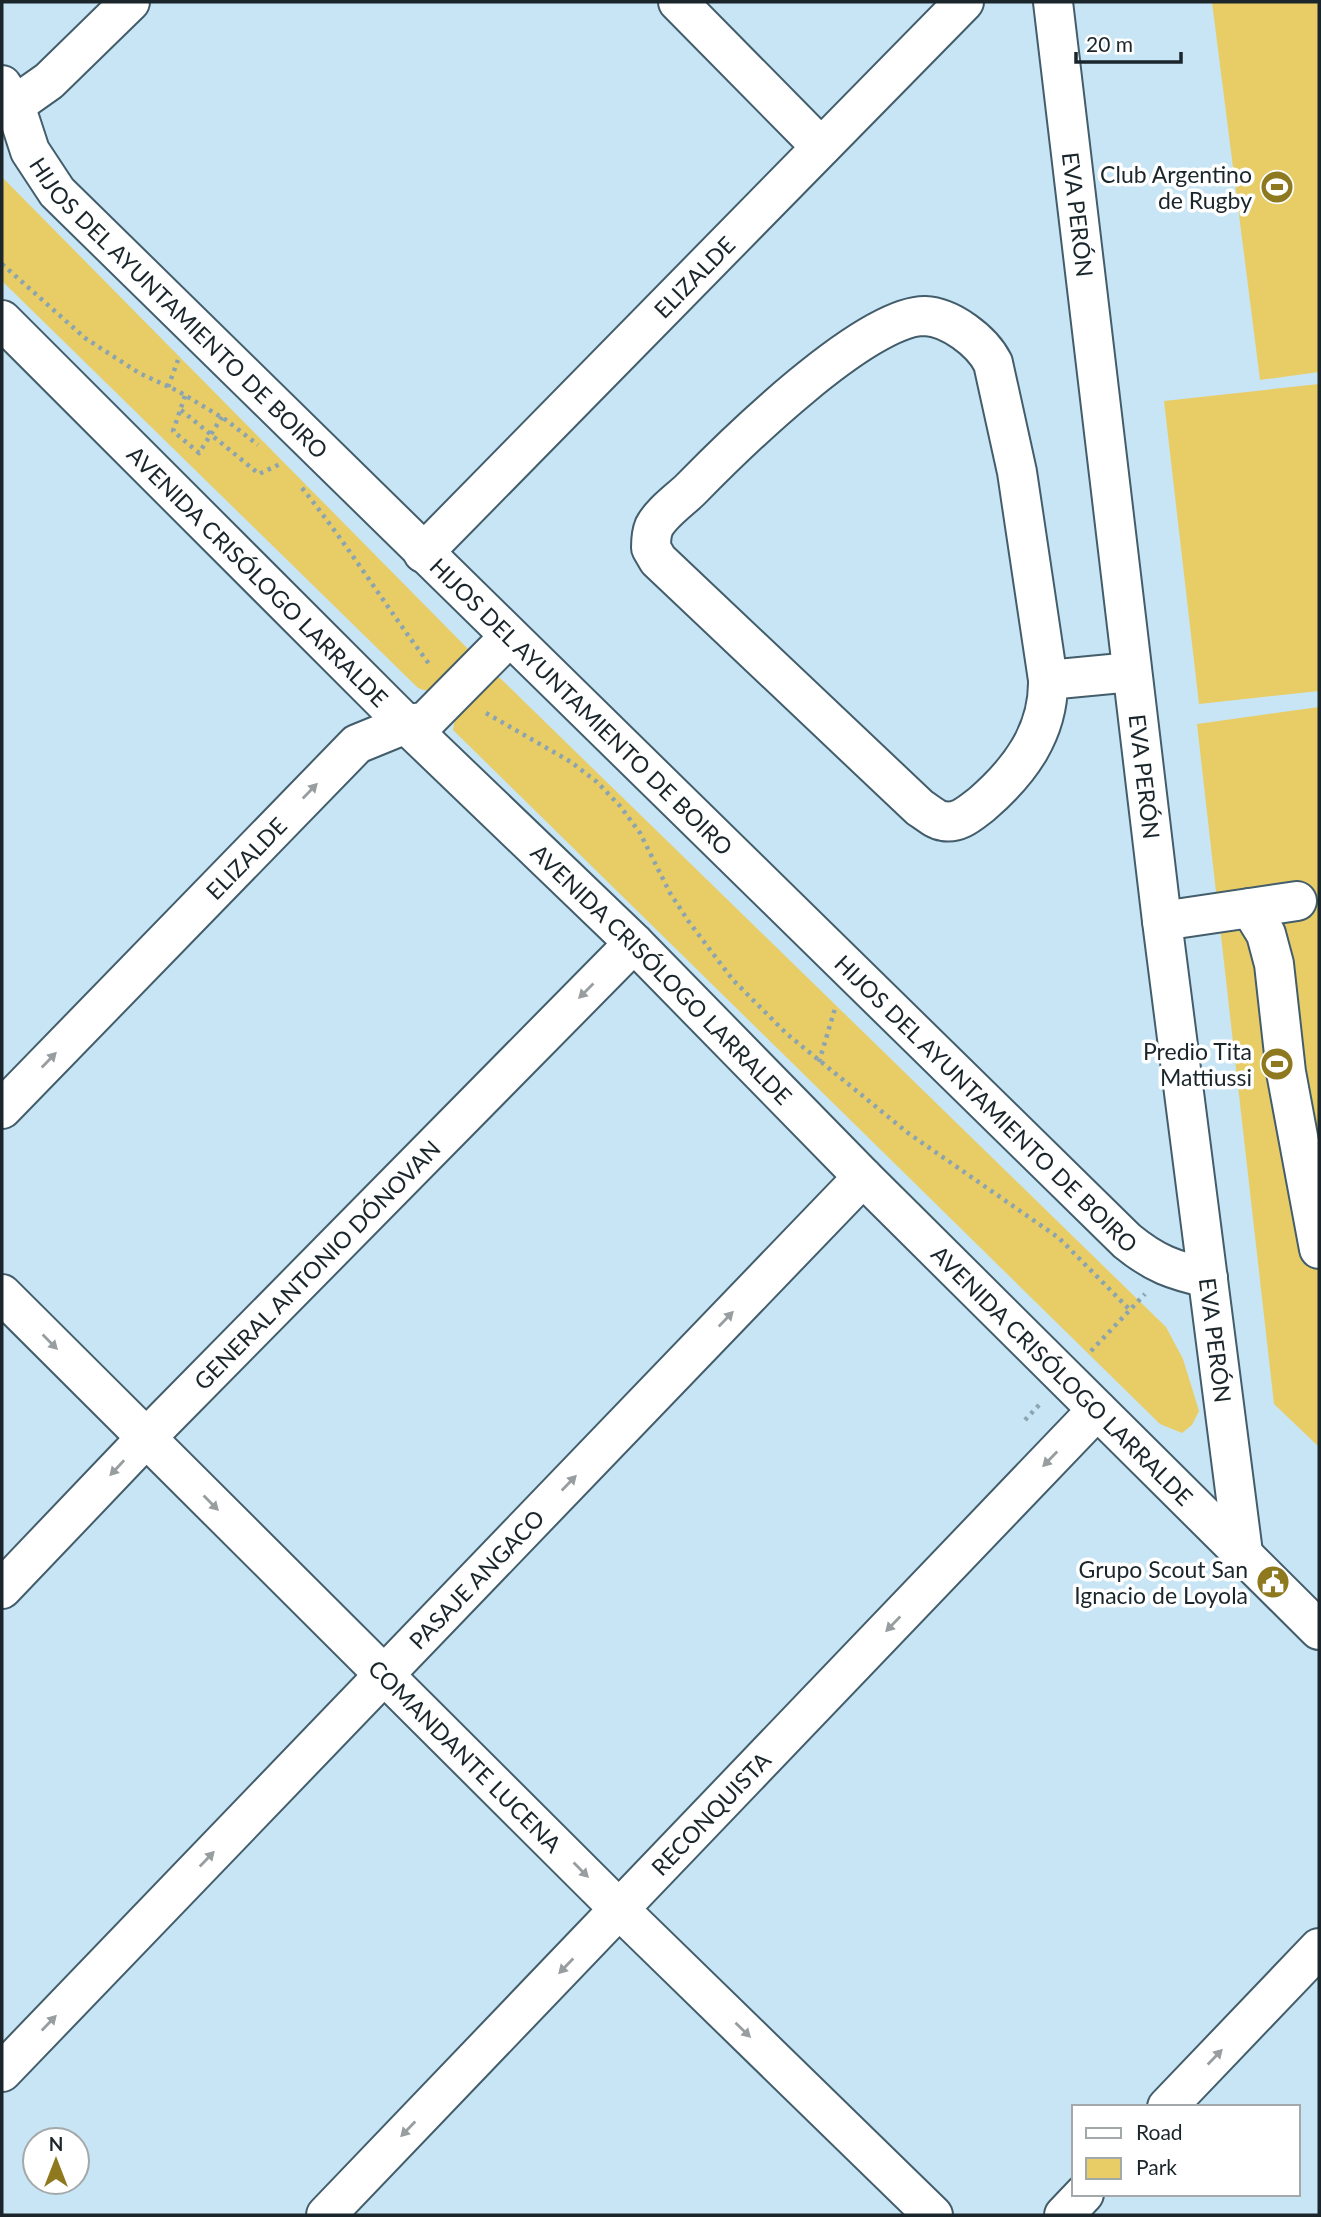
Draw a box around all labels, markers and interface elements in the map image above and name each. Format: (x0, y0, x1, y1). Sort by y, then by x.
scale bar (1076, 21, 1181, 65)
text: 20 m (1086, 31, 1133, 56)
street label: EVA PERÓN (1057, 150, 1100, 279)
street label: HIJOS DEL AYUNTAMIENTO DE BOIRO (24, 152, 334, 464)
place label: Club Argentino de Rugby (1100, 160, 1252, 214)
sports icon: Club Argentino de Rugby (1258, 168, 1296, 206)
street label: ELIZALDE (648, 230, 740, 324)
street label: AVENIDA CRISÓLOGO LARRALDE (122, 440, 394, 712)
street label: HIJOS DEL AYUNTAMIENTO DE BOIRO (424, 552, 739, 861)
street label: EVA PERÓN (1124, 713, 1166, 841)
one-way arrow (302, 783, 319, 800)
street label: ELIZALDE (200, 811, 292, 905)
street label: AVENIDA CRISÓLOGO LARRALDE (525, 838, 798, 1110)
street label: HIJOS DEL AYUNTAMIENTO DE BOIRO (829, 949, 1143, 1258)
one-way arrow (578, 983, 595, 1000)
place label: Predio Tita Mattiussi (1143, 1037, 1252, 1091)
sports icon: Predio Tita Mattiussi (1258, 1045, 1296, 1083)
one-way arrow (41, 1052, 57, 1069)
street label: GENERAL ANTONIO DÓNOVAN (188, 1134, 446, 1395)
street label: AVENIDA CRISÓLOGO LARRALDE (926, 1239, 1199, 1511)
street label: EVA PERÓN (1194, 1276, 1238, 1404)
one-way arrow (718, 1311, 734, 1328)
one-way arrow (42, 1334, 58, 1350)
one-way arrow (1042, 1450, 1058, 1467)
one-way arrow (110, 1459, 126, 1476)
one-way arrow (560, 1475, 576, 1492)
one-way arrow (202, 1494, 219, 1510)
street label: PASAJE ANGACO (403, 1504, 550, 1655)
place label: Grupo Scout San Ignacio de Loyola (1074, 1555, 1248, 1609)
public building icon: Grupo Scout San Ignacio de Loyola (1254, 1563, 1292, 1601)
one-way arrow (885, 1615, 901, 1632)
street label: COMANDANTE LUCENA (363, 1654, 568, 1858)
street label: RECONQUISTA (645, 1746, 776, 1881)
one-way arrow (198, 1851, 214, 1868)
one-way arrow (572, 1862, 589, 1879)
one-way arrow (558, 1957, 575, 1974)
one-way arrow (41, 2015, 57, 2032)
one-way arrow (734, 2021, 751, 2037)
one-way arrow (1206, 2049, 1223, 2066)
legend (1072, 2105, 1300, 2196)
text: Road (1136, 2119, 1183, 2144)
one-way arrow (401, 2120, 417, 2137)
north arrow (21, 2126, 91, 2196)
text: N (49, 2132, 63, 2155)
text: Park (1136, 2154, 1177, 2179)

